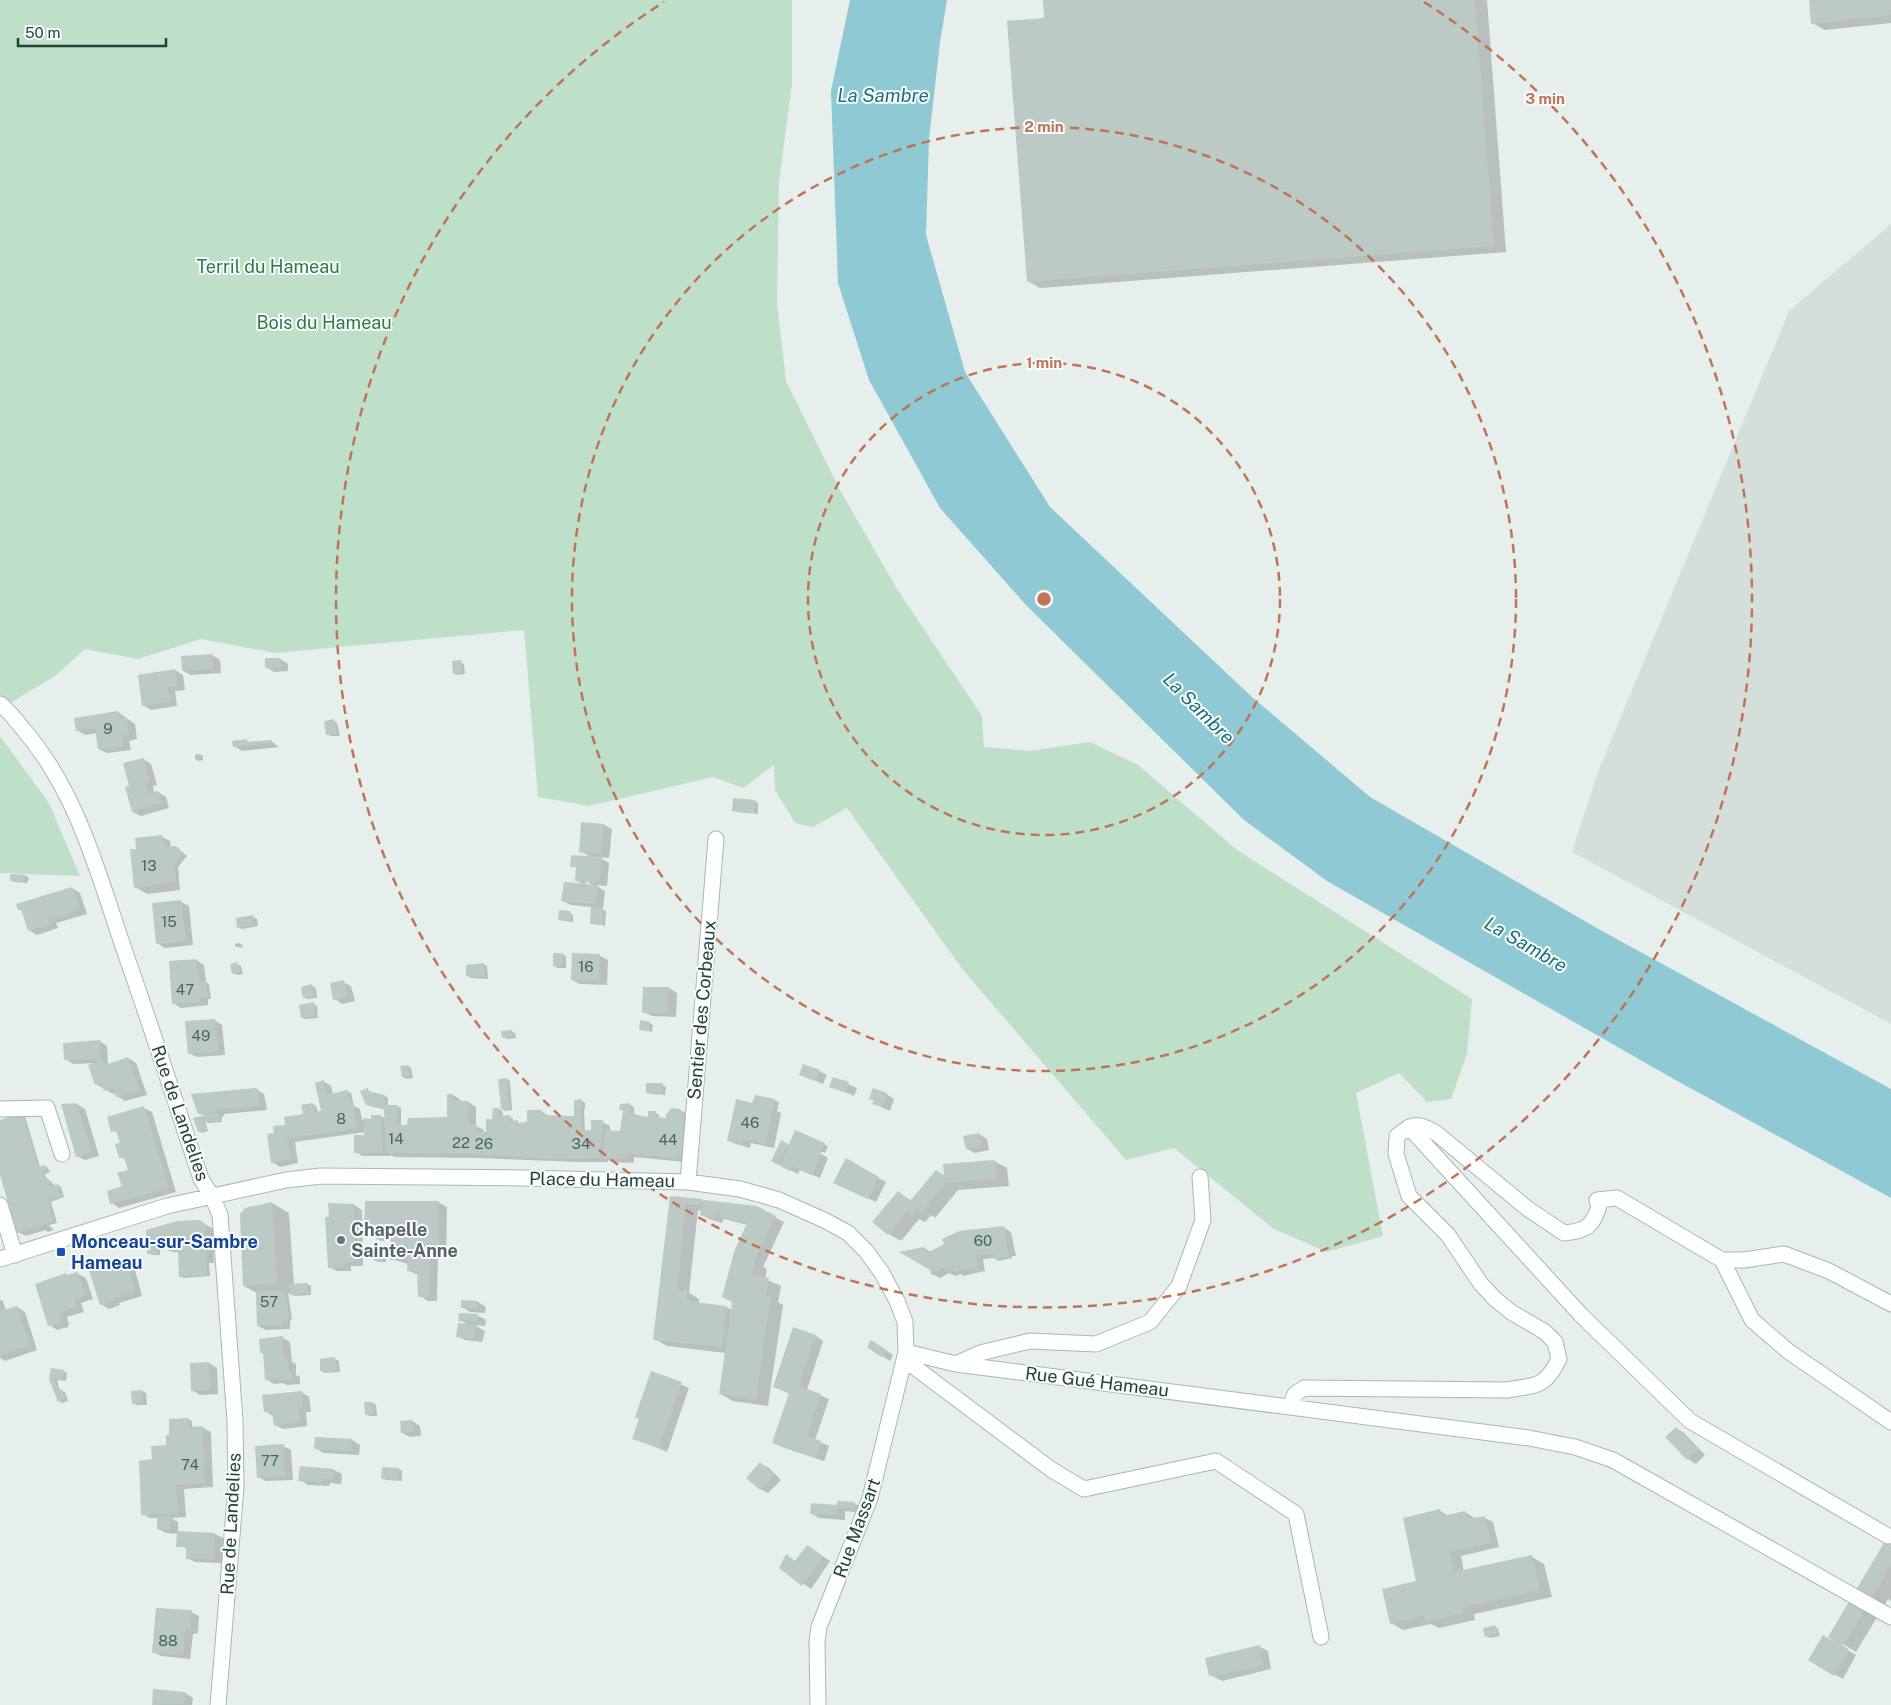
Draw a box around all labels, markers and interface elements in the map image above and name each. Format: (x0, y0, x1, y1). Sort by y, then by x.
scale bar (18, 15, 165, 47)
text: 50 m (25, 24, 60, 41)
water label: La Sambre (837, 84, 929, 106)
text: 3 min (1525, 90, 1565, 107)
text: 2 min (1024, 118, 1064, 135)
park label: Terril du Hameau (196, 256, 340, 277)
park label: Bois du Hameau (256, 312, 392, 333)
text: 1 min (1026, 354, 1062, 371)
centre of rings (1035, 590, 1053, 608)
water label: La Sambre (1159, 668, 1239, 748)
house number: 9 (103, 720, 113, 737)
house number: 13 (141, 857, 157, 874)
water label: La Sambre (1481, 912, 1571, 976)
house number: 15 (161, 913, 177, 930)
street label: Sentier des Corbeaux (683, 919, 720, 1101)
house number: 16 (578, 958, 594, 975)
house number: 47 (176, 981, 194, 998)
house number: 49 (192, 1027, 210, 1044)
street label: Rue de Landelies (147, 1042, 214, 1184)
house number: 8 (336, 1110, 346, 1127)
house number: 46 (741, 1114, 759, 1131)
house number: 14 (388, 1130, 404, 1147)
house number: 44 (659, 1131, 677, 1148)
house number: 22 (452, 1134, 470, 1151)
house number: 26 (475, 1135, 493, 1152)
house number: 34 (572, 1135, 590, 1152)
street label: Place du Hameau (529, 1168, 675, 1191)
place label: Chapelle Sainte-Anne (351, 1219, 458, 1261)
place label: Monceau-sur-Sambre Hameau (71, 1231, 258, 1273)
house number: 60 (974, 1232, 992, 1249)
marker: Chapelle Sainte-Anne (335, 1234, 347, 1246)
marker: Monceau-sur-Sambre Hameau (55, 1246, 67, 1258)
house number: 57 (260, 1293, 278, 1310)
street label: Rue Gué Hameau (1024, 1362, 1170, 1401)
street label: Rue de Landelies (216, 1452, 245, 1596)
house number: 77 (261, 1452, 279, 1469)
house number: 74 (181, 1456, 199, 1473)
street label: Rue Massart (829, 1475, 884, 1581)
house number: 88 (158, 1632, 178, 1649)

